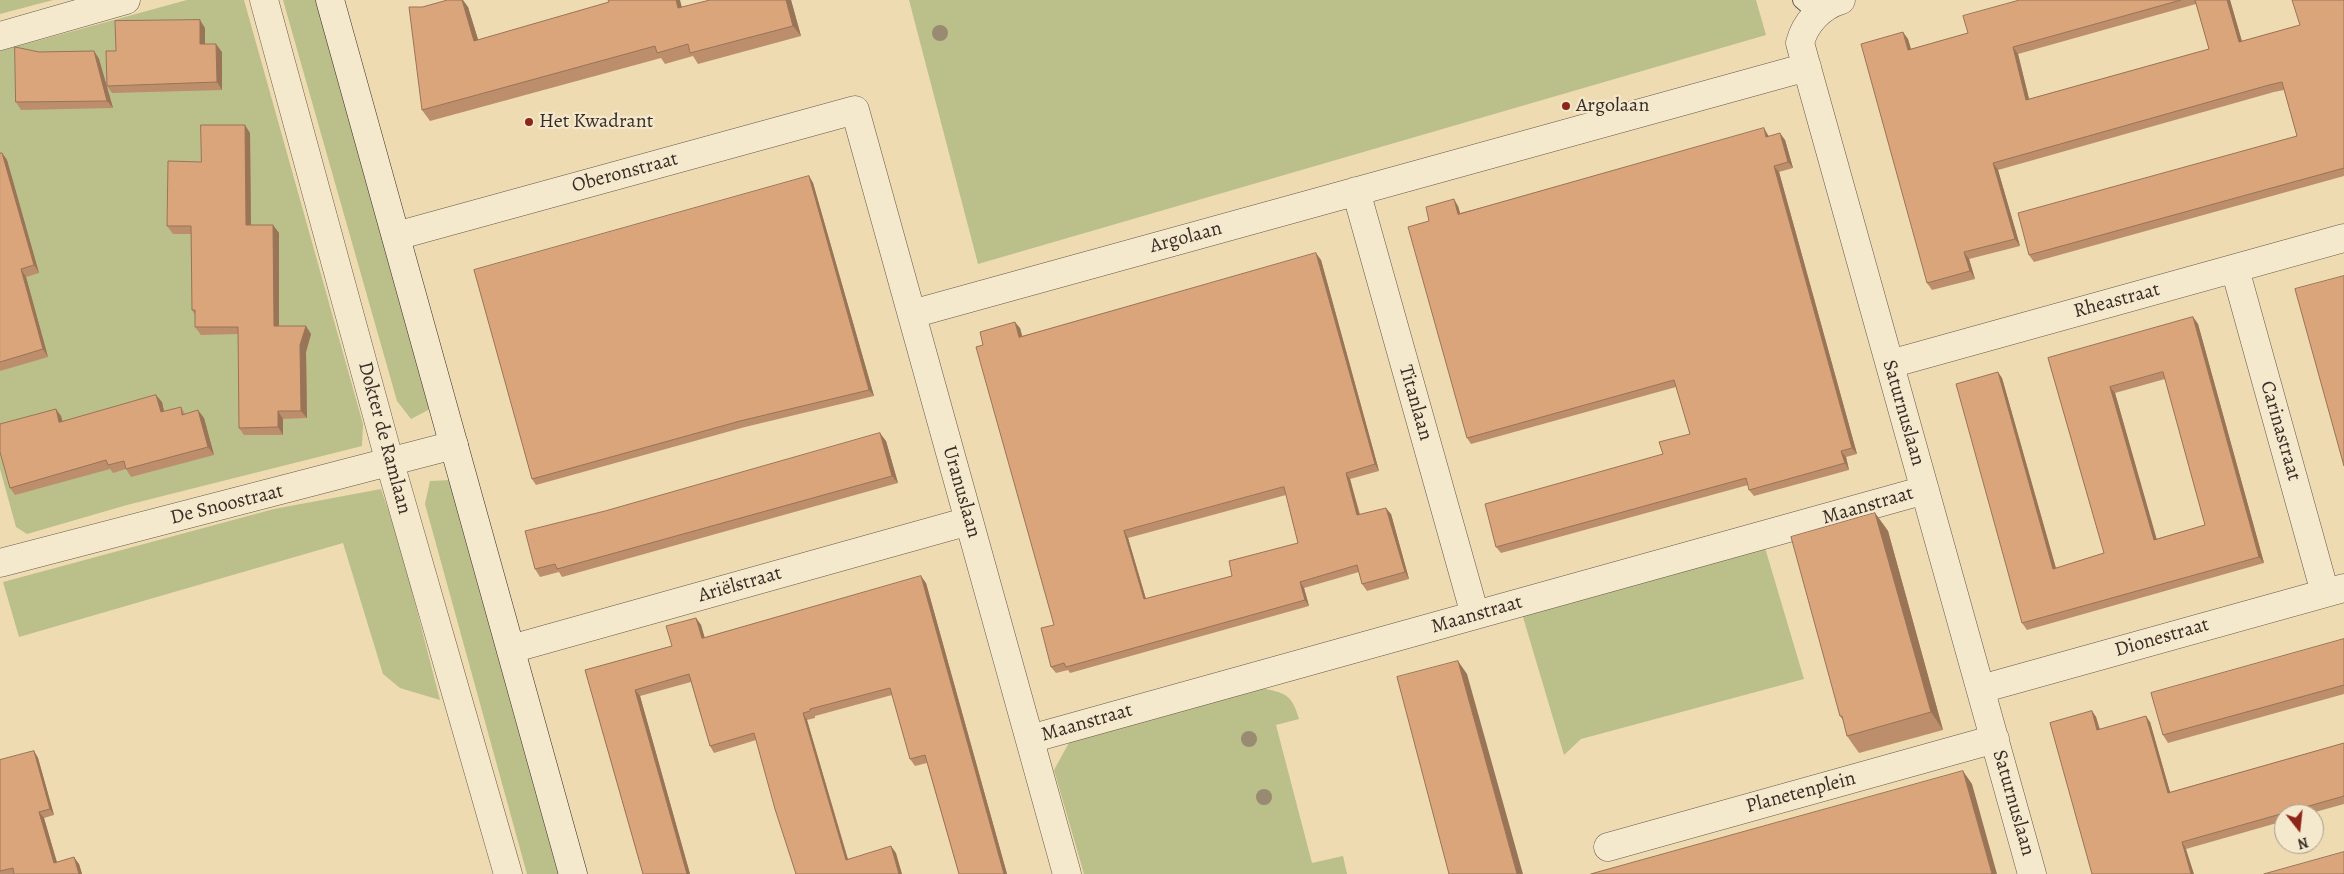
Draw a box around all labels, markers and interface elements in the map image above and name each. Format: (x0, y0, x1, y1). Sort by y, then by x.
place label: Argolaan (1576, 94, 1649, 118)
marker: Argolaan (1560, 100, 1572, 112)
place label: Het Kwadrant (539, 110, 653, 134)
marker: Het Kwadrant (523, 116, 535, 128)
street label: Oberonstraat (569, 147, 681, 199)
street label: Argolaan (1147, 217, 1225, 259)
street label: Rheastraat (2071, 278, 2163, 324)
street label: Saturnuslaan (1876, 357, 1930, 469)
street label: Dokter de Ramlaan (352, 359, 416, 517)
street label: Titanlaan (1393, 363, 1437, 443)
street label: Carinastraat (2254, 378, 2306, 484)
street label: Uranuslaan (936, 443, 986, 541)
street label: De Snoostraat (168, 479, 286, 531)
street label: Maanstraat (1820, 482, 1916, 530)
street label: Ariëlstraat (695, 562, 785, 608)
street label: Maanstraat (1429, 591, 1525, 639)
street label: Dionestraat (2112, 613, 2212, 663)
street label: Maanstraat (1039, 699, 1135, 747)
street label: Saturnuslaan (1986, 747, 2040, 859)
street label: Planetenplein (1743, 767, 1859, 819)
north arrow (2274, 804, 2324, 854)
text: N (2295, 832, 2311, 853)

